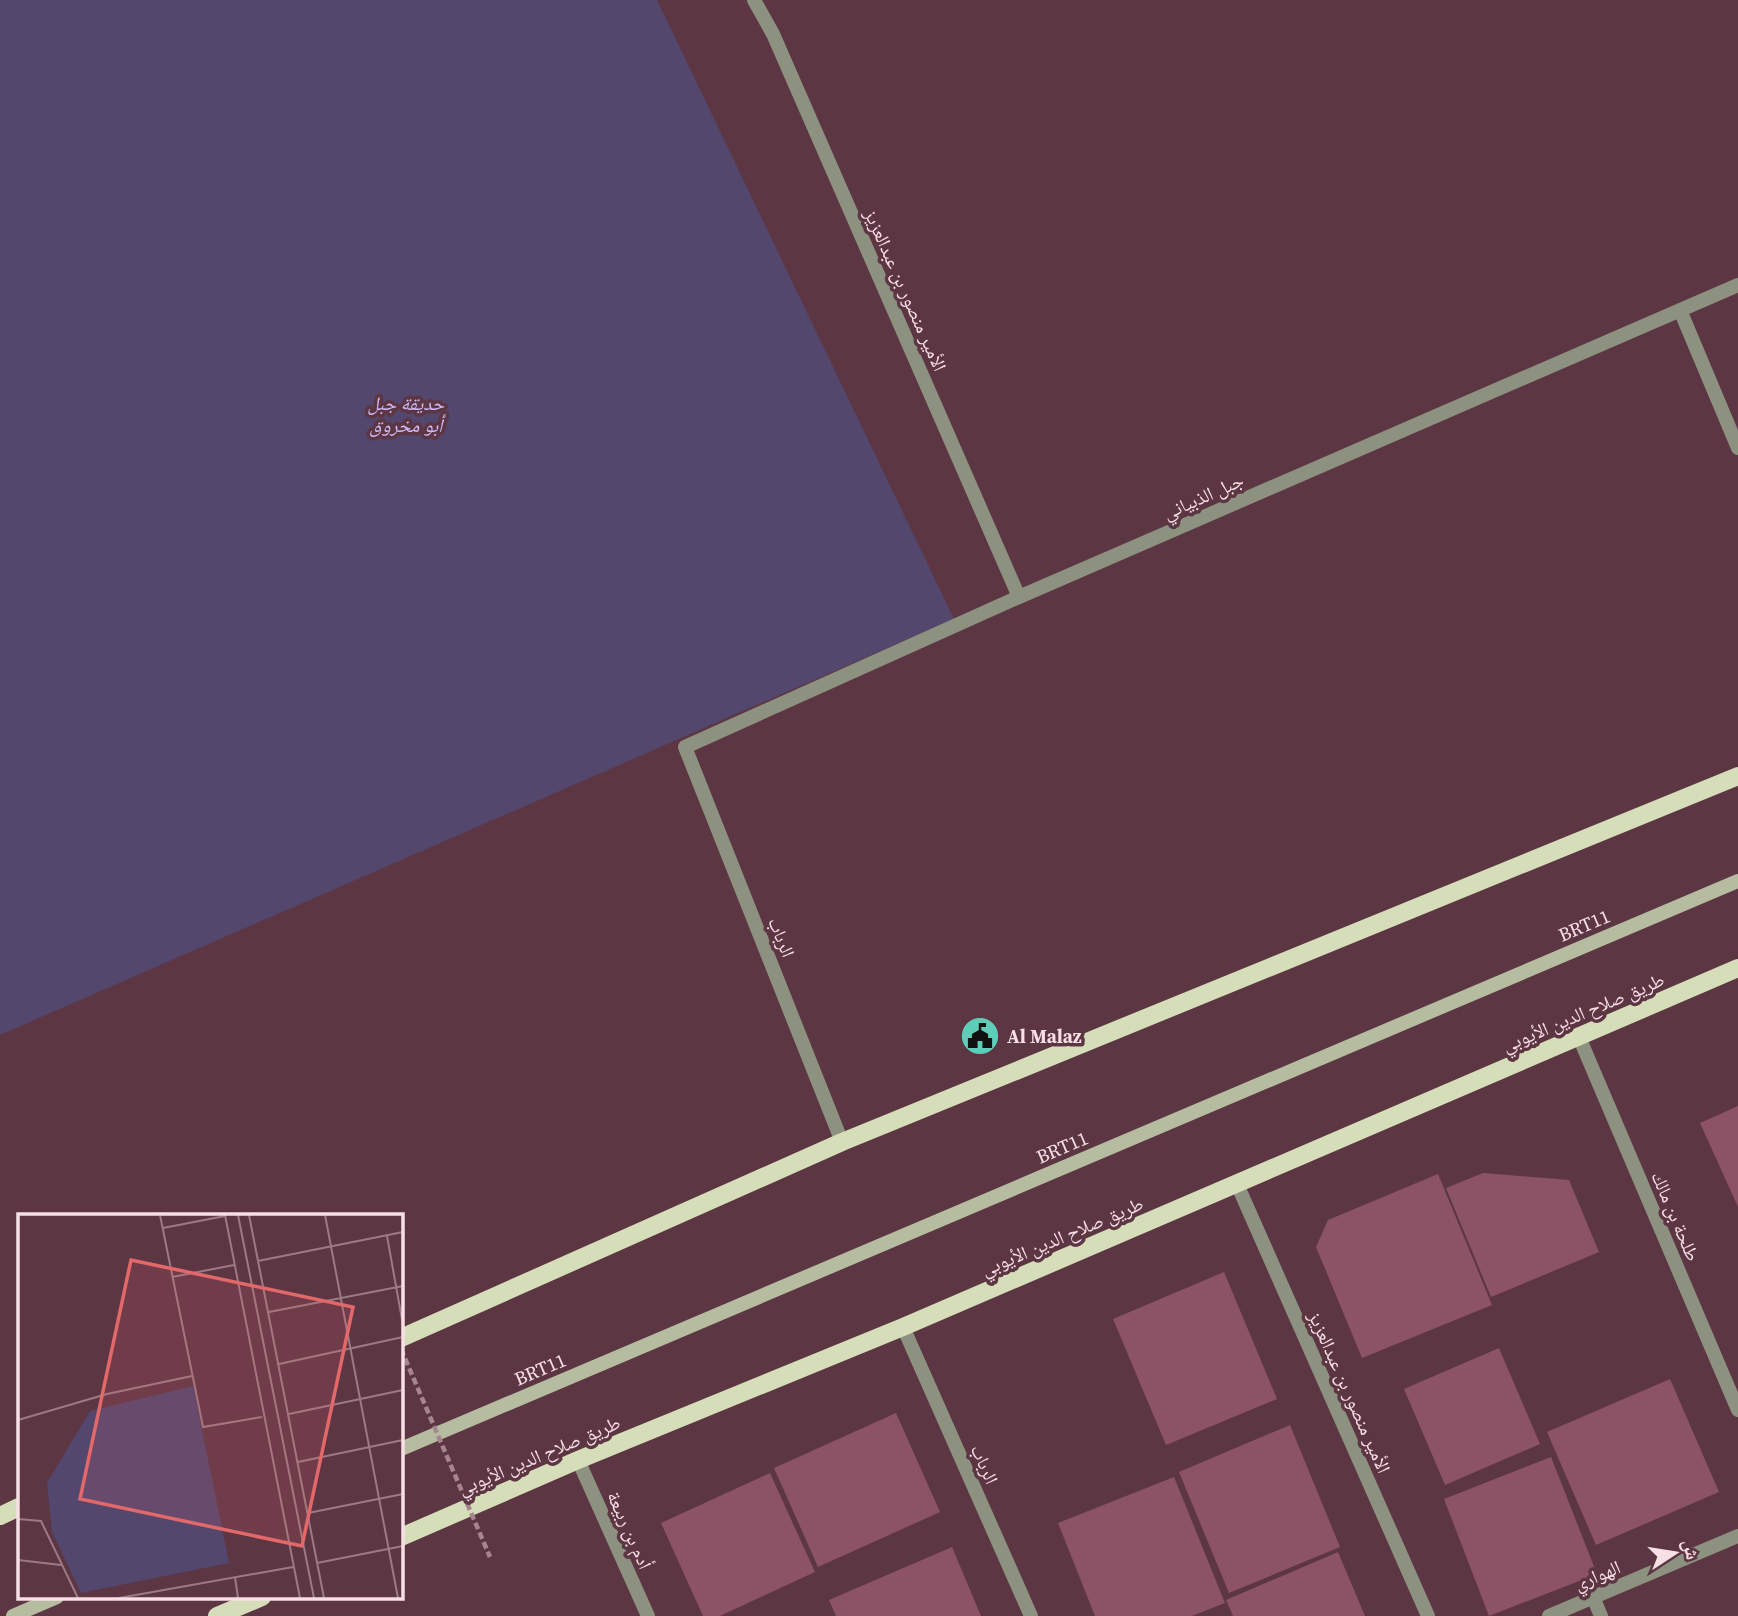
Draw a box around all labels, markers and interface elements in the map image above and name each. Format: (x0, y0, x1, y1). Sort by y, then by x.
street label: الأمير منصور بن عبدالعزيز (858, 204, 953, 375)
park label: حديقة جبل أبو مخروق (368, 390, 446, 438)
street label: جبل الذبياني (1158, 467, 1249, 528)
street label: BRT11 (1554, 903, 1614, 947)
street label: الرباب (762, 913, 802, 961)
street label: طريق صلاح الدين الأيوبي (1498, 966, 1669, 1061)
public building icon: Al Malaz (959, 1015, 1001, 1057)
place label: Al Malaz (1007, 1023, 1082, 1049)
street label: BRT11 (1032, 1125, 1092, 1169)
street label: طلحة بن مالك (1645, 1167, 1707, 1265)
street label: طريق صلاح الدين الأيوبي (977, 1190, 1148, 1285)
inset map (18, 1214, 402, 1598)
street label: الأمير منصور بن عبدالعزيز (1302, 1306, 1397, 1477)
street label: BRT11 (510, 1347, 570, 1391)
street label: طريق صلاح الدين الأيوبي (454, 1409, 625, 1504)
street label: الرباب (965, 1440, 1005, 1488)
street label: أدم بن ربيعة (600, 1487, 659, 1573)
north arrow (1640, 1518, 1710, 1588)
text: ش (1677, 1537, 1706, 1562)
street label: الهواري (1570, 1554, 1625, 1599)

